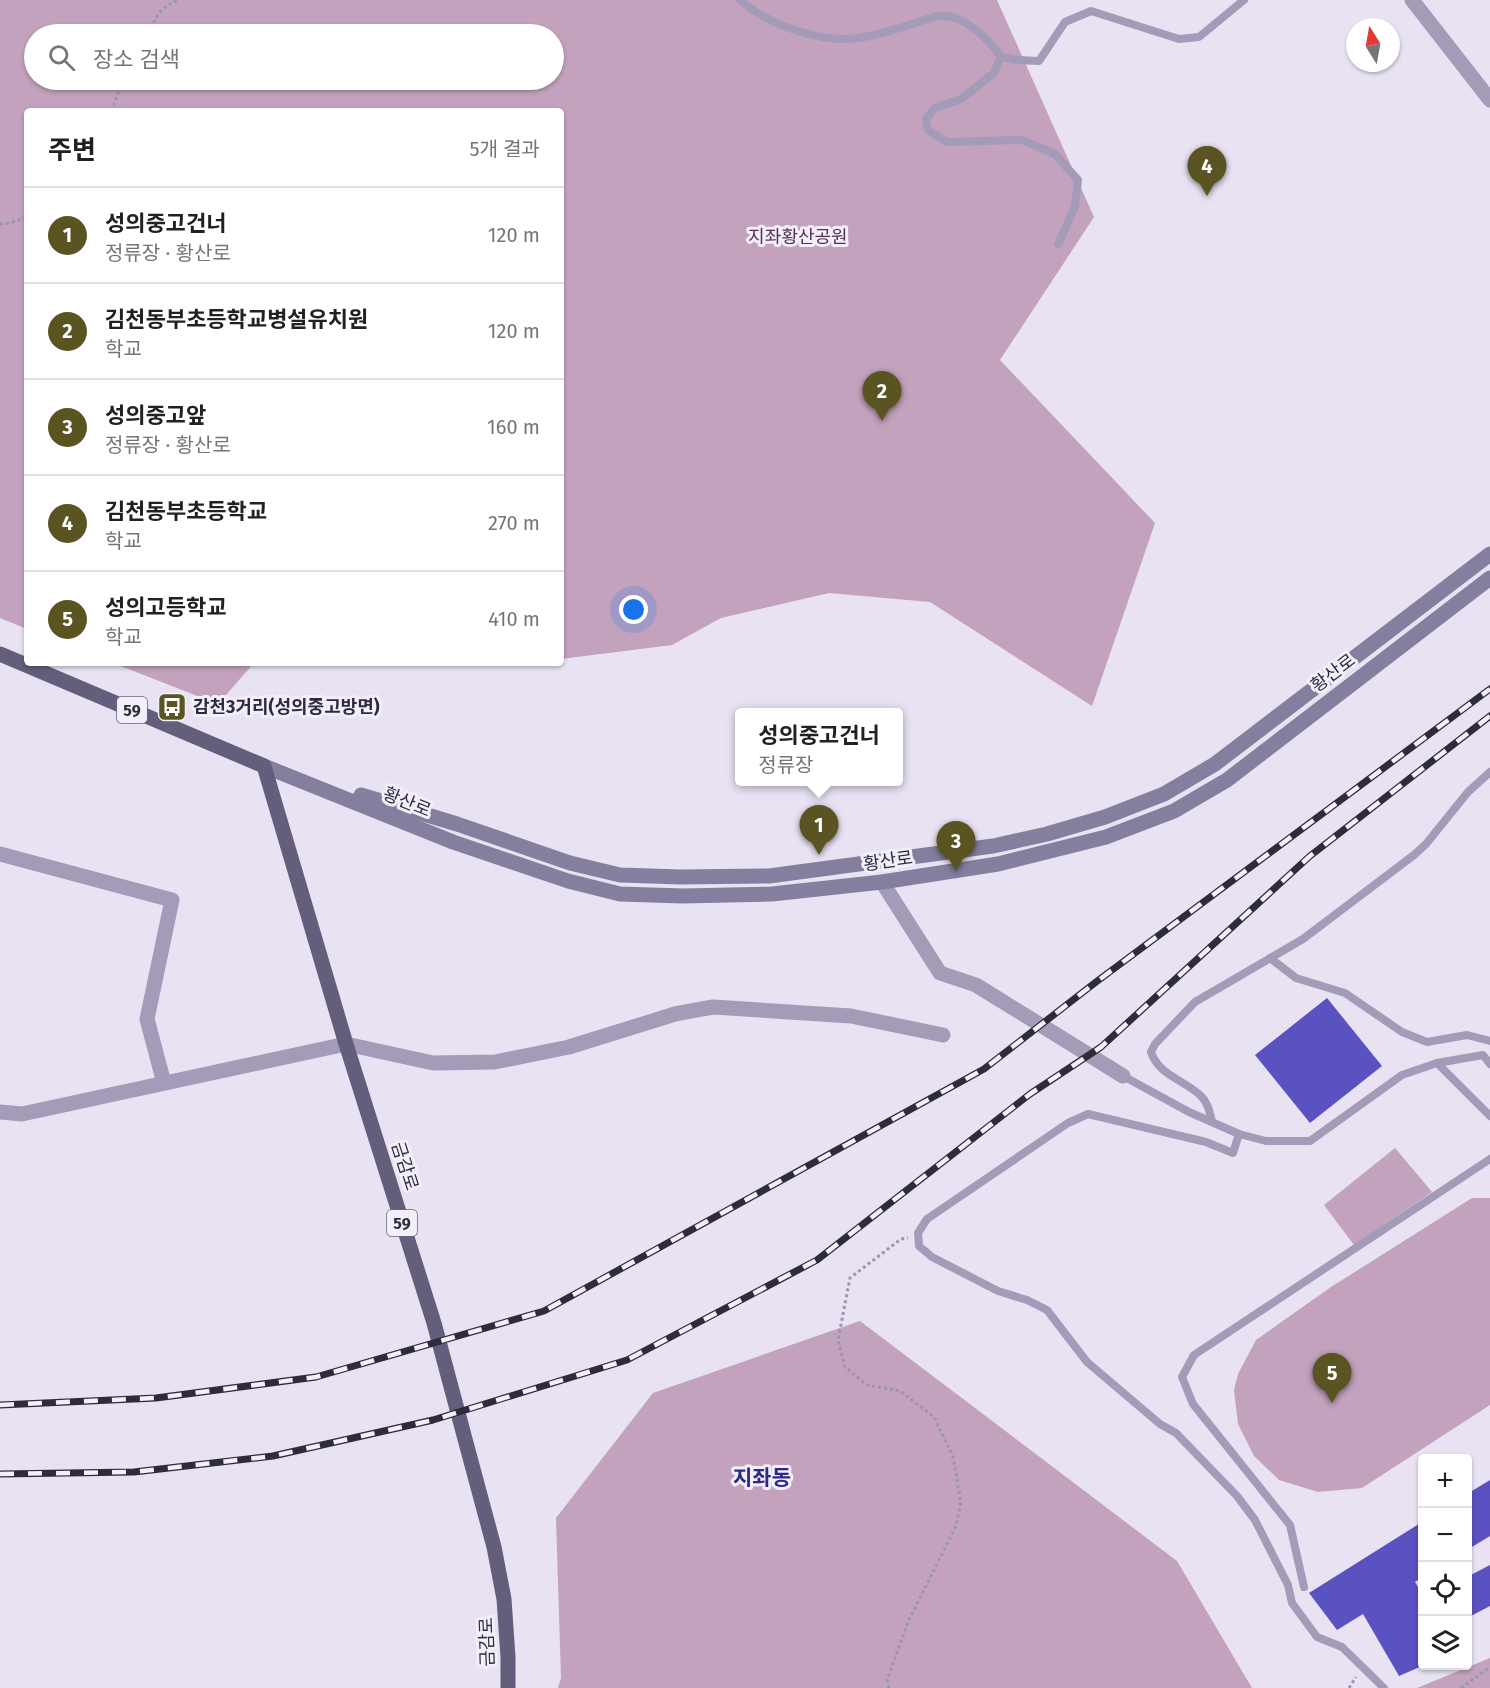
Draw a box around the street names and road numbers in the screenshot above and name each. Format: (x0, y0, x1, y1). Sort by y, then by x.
street label: 황산로 (1307, 649, 1359, 697)
road number: 59 (117, 697, 147, 723)
street label: 황산로 (380, 782, 434, 822)
street label: 황산로 (862, 847, 914, 875)
street label: 금감로 (387, 1139, 423, 1193)
road number: 59 (387, 1210, 417, 1236)
street label: 금감로 (475, 1617, 499, 1667)

